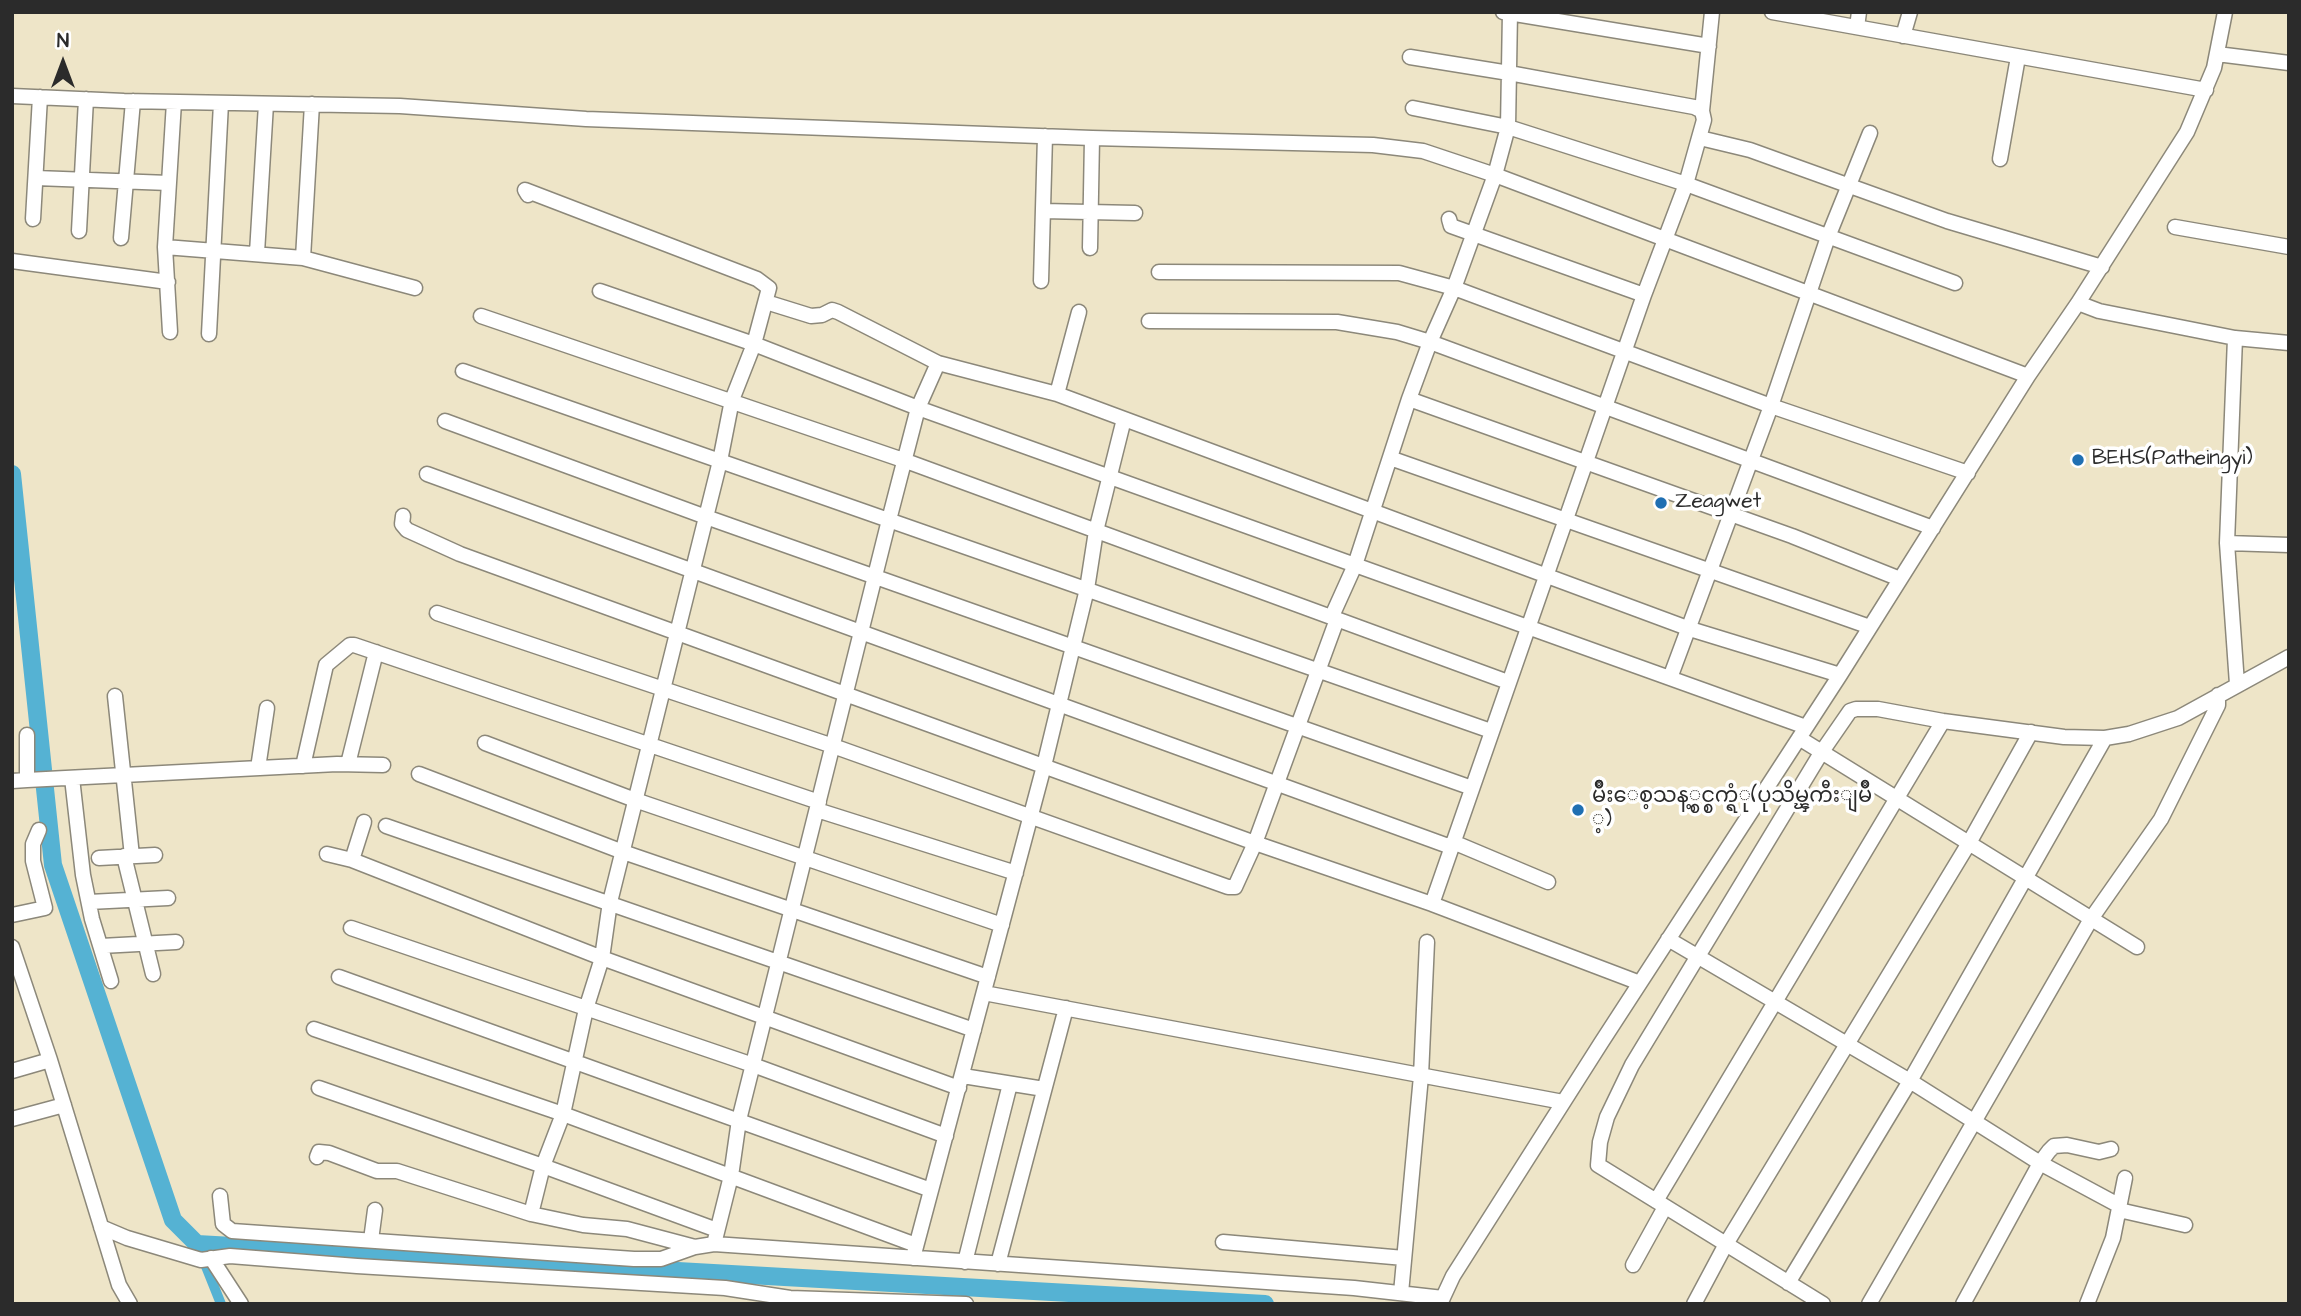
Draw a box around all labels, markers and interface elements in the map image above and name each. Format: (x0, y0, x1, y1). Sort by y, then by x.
north arrow (28, 28, 98, 98)
text: N (57, 28, 69, 55)
place label: BEHS(Patheingyi) (2092, 447, 2253, 473)
marker: BEHS(Patheingyi) (2070, 452, 2086, 468)
place label: Zeagwet (1675, 490, 1761, 516)
marker: Zeagwet (1653, 495, 1669, 511)
place label: မ်ိဳးေစ့သန့္စင္စက္ရံု(ပုသိမ္ၾကီးျမိဳ ့) (1592, 785, 1872, 835)
marker: မ်ိဳးေစ့သန့္စင္စက္ရံု(ပုသိမ္ၾကီးျမိဳ ့) (1570, 802, 1586, 818)

